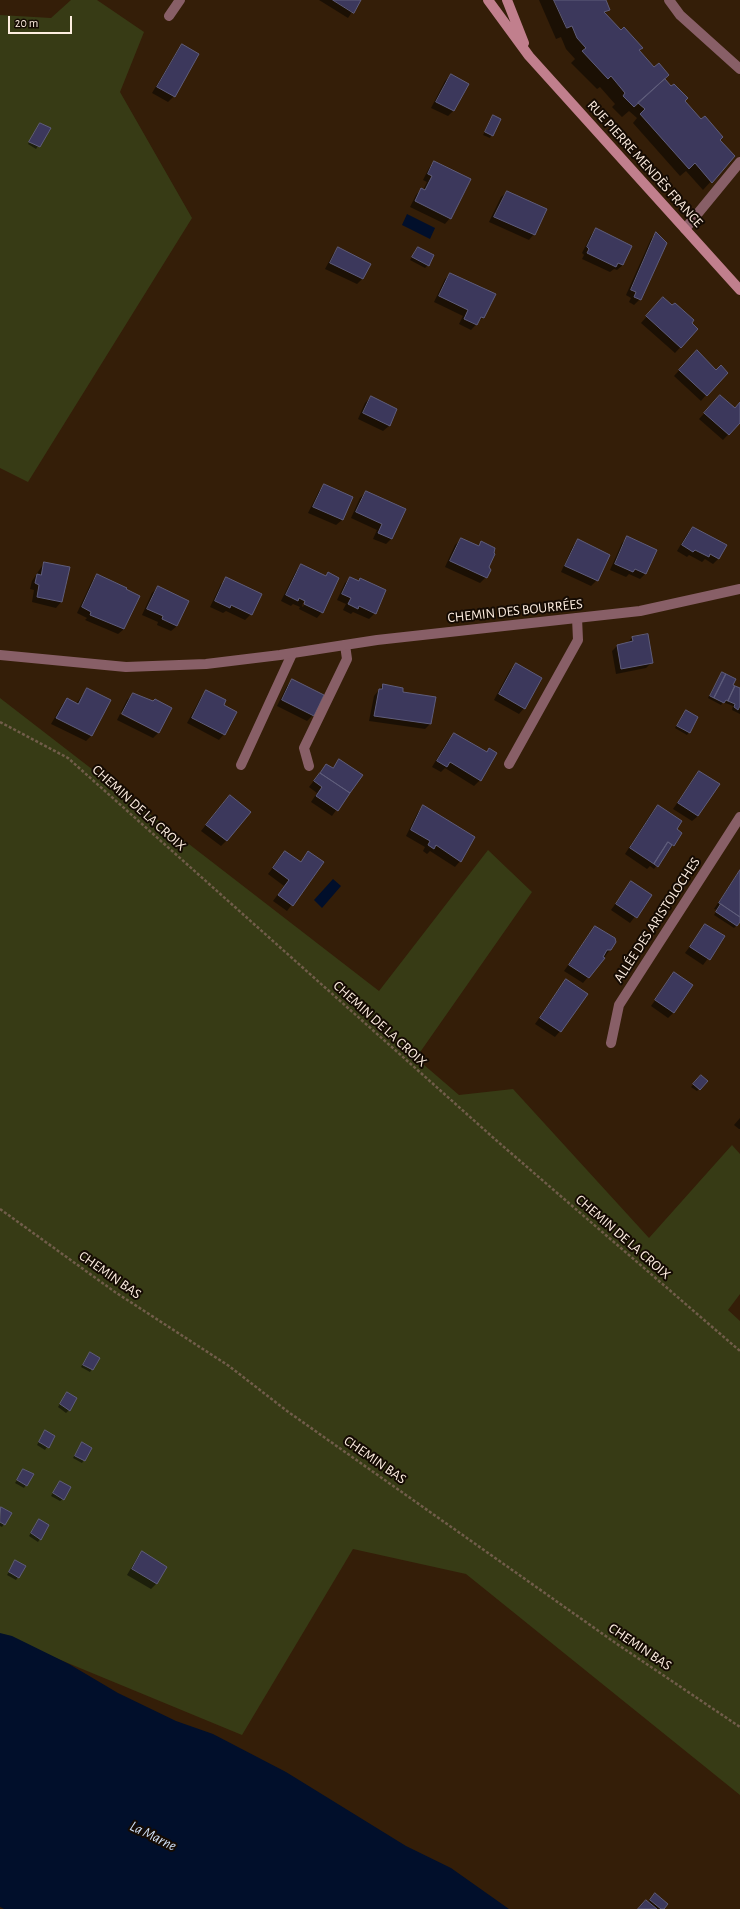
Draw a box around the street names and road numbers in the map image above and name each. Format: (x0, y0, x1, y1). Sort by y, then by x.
street label: RUE PIERRE MENDÈS FRANCE (584, 97, 706, 231)
street label: CHEMIN DES BOURRÉES (447, 596, 583, 626)
street label: CHEMIN DE LA CROIX (89, 761, 189, 855)
street label: ALLÉE DES ARISTOLOCHES (610, 854, 704, 986)
street label: CHEMIN DE LA CROIX (330, 977, 430, 1071)
street label: CHEMIN DE LA CROIX (572, 1191, 674, 1283)
street label: CHEMIN BAS (75, 1247, 145, 1303)
street label: CHEMIN BAS (340, 1432, 410, 1488)
street label: CHEMIN BAS (605, 1620, 675, 1674)

